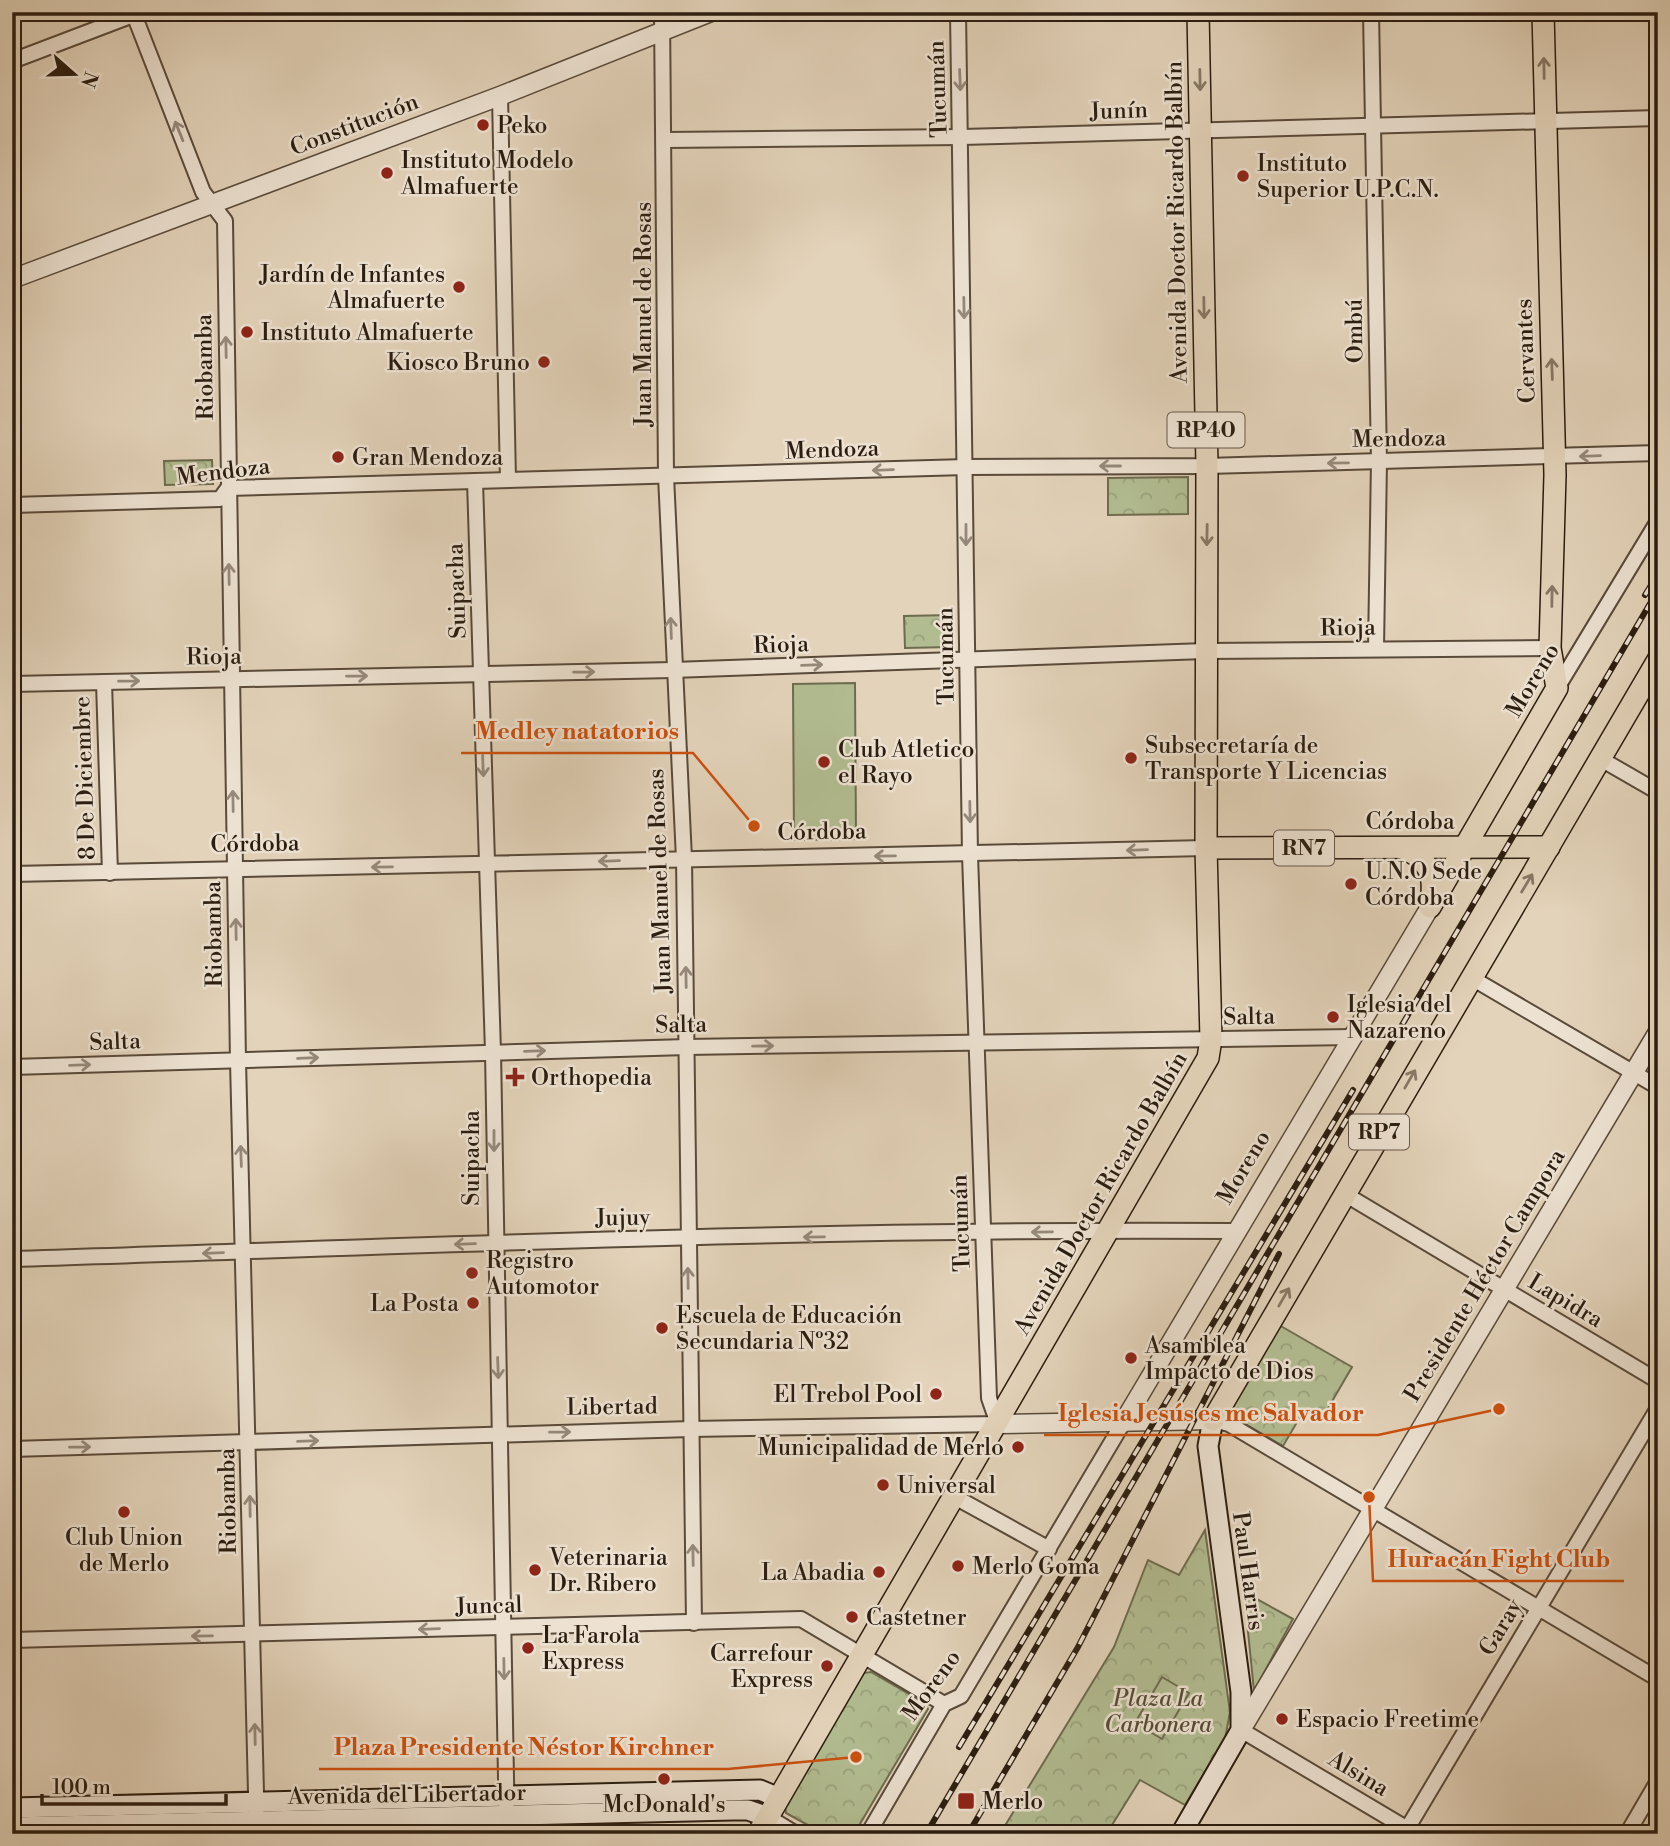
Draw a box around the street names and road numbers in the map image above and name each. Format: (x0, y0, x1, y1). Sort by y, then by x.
street label: Tucumán (922, 39, 954, 138)
street label: Avenida Doctor Ricardo Balbín (1160, 60, 1194, 384)
street label: Constitución (286, 88, 423, 162)
street label: Junín (1089, 96, 1149, 126)
street label: Juan Manuel de Rosas (630, 202, 658, 427)
street label: Cervantes (1510, 298, 1542, 404)
street label: Ombú (1340, 299, 1370, 363)
street label: Riobamba (190, 313, 220, 420)
road number: RP40 (1168, 412, 1244, 448)
street label: Mendoza (1352, 424, 1447, 454)
street label: Mendoza (784, 434, 880, 466)
street label: Mendoza (175, 452, 272, 492)
street label: Suipacha (441, 542, 473, 639)
street label: Tucumán (931, 607, 961, 705)
street label: Rioja (1320, 614, 1376, 642)
street label: Rioja (753, 630, 810, 660)
street label: Moreno (1500, 638, 1566, 723)
street label: Rioja (186, 643, 242, 671)
street label: 8 De Diciembre (68, 696, 102, 860)
street label: Juan Manuel de Rosas (642, 768, 678, 995)
street label: Córdoba (1365, 808, 1455, 836)
street label: Córdoba (777, 817, 867, 847)
street label: Córdoba (210, 829, 300, 859)
road number: RN7 (1274, 830, 1334, 866)
street label: Riobamba (199, 880, 229, 987)
street label: Salta (1223, 1003, 1276, 1031)
street label: Salta (655, 1011, 708, 1039)
street label: Salta (89, 1027, 142, 1057)
street label: Avenida Doctor Ricardo Balbín (1008, 1047, 1194, 1341)
street label: Suipacha (458, 1110, 486, 1206)
road number: RP7 (1349, 1114, 1409, 1150)
street label: Moreno (1211, 1125, 1277, 1210)
street label: Presidente Héctor Campora (1398, 1144, 1572, 1407)
street label: Tucumán (945, 1173, 977, 1272)
street label: Jujuy (594, 1204, 651, 1232)
street label: Lapidra (1523, 1268, 1608, 1334)
street label: Libertad (566, 1392, 658, 1422)
street label: Riobamba (213, 1447, 243, 1554)
street label: Paul Harris (1226, 1510, 1270, 1632)
street label: Juncal (454, 1591, 523, 1621)
street label: Garay (1473, 1593, 1529, 1661)
street label: Moreno (897, 1644, 967, 1727)
street label: Alsina (1322, 1744, 1394, 1803)
street label: Avenida del Libertador (287, 1779, 527, 1811)

